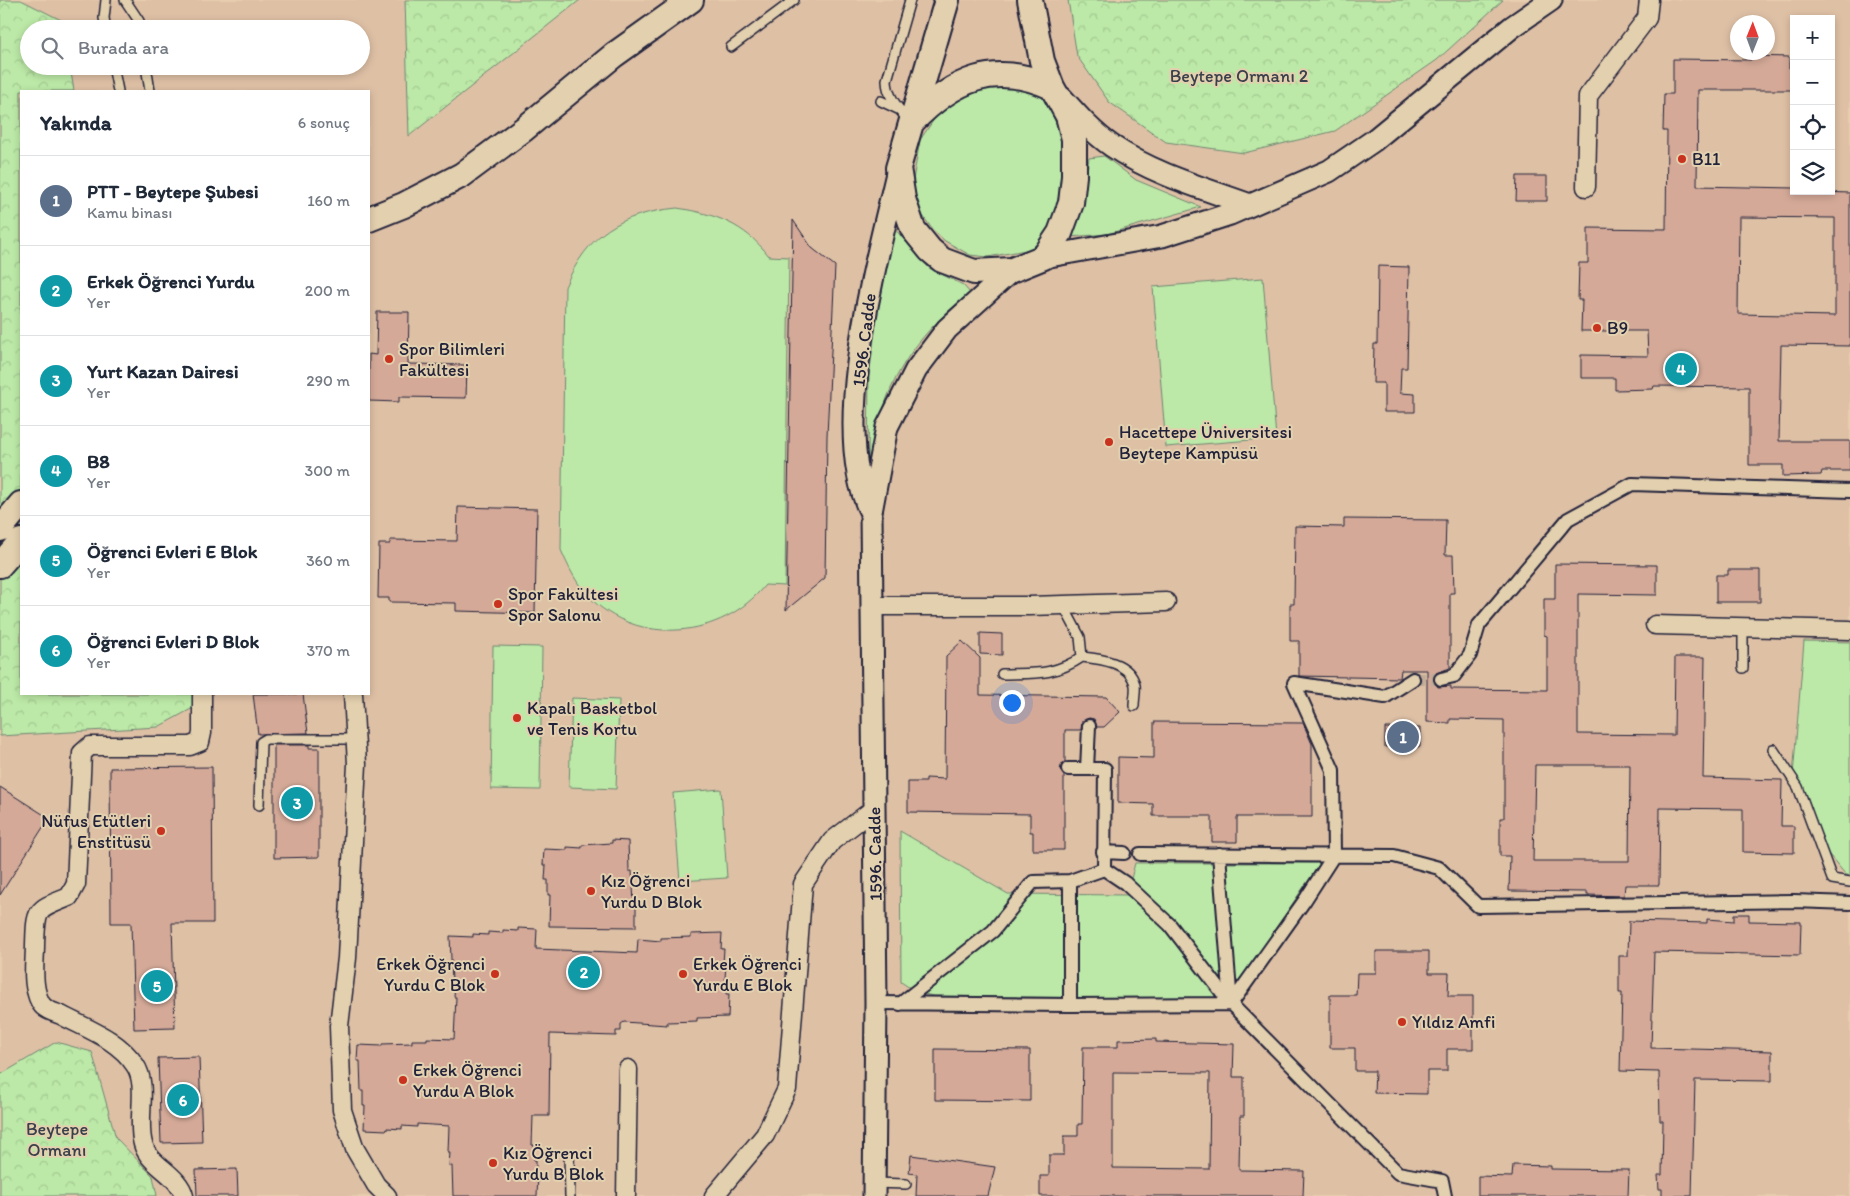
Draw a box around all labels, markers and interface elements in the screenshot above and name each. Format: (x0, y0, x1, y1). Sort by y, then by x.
north arrow (1730, 15, 1775, 60)
map controls (1790, 15, 1835, 195)
button: + (1790, 15, 1835, 60)
search box (20, 20, 370, 75)
icon: search (38, 34, 66, 62)
text: Burada ara (78, 36, 169, 59)
button: − (1790, 60, 1835, 105)
park label: Beytepe Ormanı 2 (1170, 65, 1309, 87)
button: locate (1790, 105, 1835, 150)
text: Yakında (40, 110, 112, 135)
text: 6 sonuç (298, 113, 350, 132)
place label: B11 (1692, 148, 1720, 170)
button: layers (1790, 150, 1835, 195)
marker: B11 (1676, 153, 1688, 165)
text: PTT - Beytepe Şubesi (87, 180, 259, 203)
text: 1 (52, 191, 60, 210)
text: 160 m (307, 191, 350, 210)
text: Kamu binası (87, 203, 172, 222)
text: Erkek Öğrenci Yurdu (87, 270, 255, 293)
text: 2 (52, 281, 60, 300)
text: 200 m (305, 281, 350, 300)
street label: 1596. Cadde (847, 292, 881, 388)
text: Yer (87, 293, 110, 312)
place label: B9 (1607, 317, 1628, 339)
marker: B9 (1591, 322, 1603, 334)
place label: Spor Bilimleri Fakültesi (399, 338, 505, 381)
pin: 4 (1665, 350, 1697, 388)
marker: Spor Bilimleri Fakültesi (383, 353, 395, 365)
text: Yurt Kazan Dairesi (87, 360, 239, 383)
text: 3 (52, 371, 60, 390)
text: 290 m (306, 371, 350, 390)
text: Yer (87, 383, 110, 402)
place label: Hacettepe Üniversitesi Beytepe Kampüsü (1119, 421, 1292, 464)
marker: Hacettepe Üniversitesi Beytepe Kampüsü (1103, 436, 1115, 448)
text: B8 (87, 450, 110, 473)
text: 4 (51, 461, 61, 480)
text: 300 m (305, 461, 350, 480)
text: Yer (87, 473, 110, 492)
text: Öğrenci Evleri E Blok (87, 540, 257, 563)
text: 5 (52, 551, 60, 570)
text: 360 m (306, 551, 350, 570)
text: Yer (87, 563, 110, 582)
place label: Spor Fakültesi Spor Salonu (508, 583, 618, 626)
marker: Spor Fakültesi Spor Salonu (492, 598, 504, 610)
text: Öğrenci Evleri D Blok (87, 630, 259, 653)
text: 6 (52, 641, 60, 660)
text: 370 m (306, 641, 350, 660)
text: Yer (87, 653, 110, 672)
your location (999, 690, 1025, 716)
place label: Kapalı Basketbol ve Tenis Kortu (527, 697, 657, 740)
marker: Kapalı Basketbol ve Tenis Kortu (511, 712, 523, 724)
pin: 1 (1387, 718, 1419, 756)
pin: 3 (281, 784, 313, 822)
street label: 1596. Cadde (863, 807, 887, 901)
place label: Nüfus Etütleri Enstitüsü (41, 810, 151, 853)
marker: Nüfus Etütleri Enstitüsü (155, 825, 167, 837)
place label: Kız Öğrenci Yurdu D Blok (601, 870, 703, 913)
marker: Kız Öğrenci Yurdu D Blok (585, 885, 597, 897)
place label: Erkek Öğrenci Yurdu C Blok (376, 953, 486, 996)
pin: 2 (568, 953, 600, 991)
place label: Erkek Öğrenci Yurdu E Blok (693, 953, 802, 996)
pin: 5 (141, 967, 173, 1005)
marker: Erkek Öğrenci Yurdu C Blok (489, 968, 501, 980)
marker: Erkek Öğrenci Yurdu E Blok (677, 968, 689, 980)
place label: Yıldız Amfi (1412, 1011, 1495, 1033)
marker: Yıldız Amfi (1396, 1016, 1408, 1028)
place label: Erkek Öğrenci Yurdu A Blok (413, 1059, 522, 1102)
marker: Erkek Öğrenci Yurdu A Blok (397, 1074, 409, 1086)
pin: 6 (167, 1081, 199, 1119)
park label: Beytepe Ormanı (26, 1118, 88, 1161)
place label: Kız Öğrenci Yurdu B Blok (503, 1142, 605, 1185)
marker: Kız Öğrenci Yurdu B Blok (487, 1157, 499, 1169)

